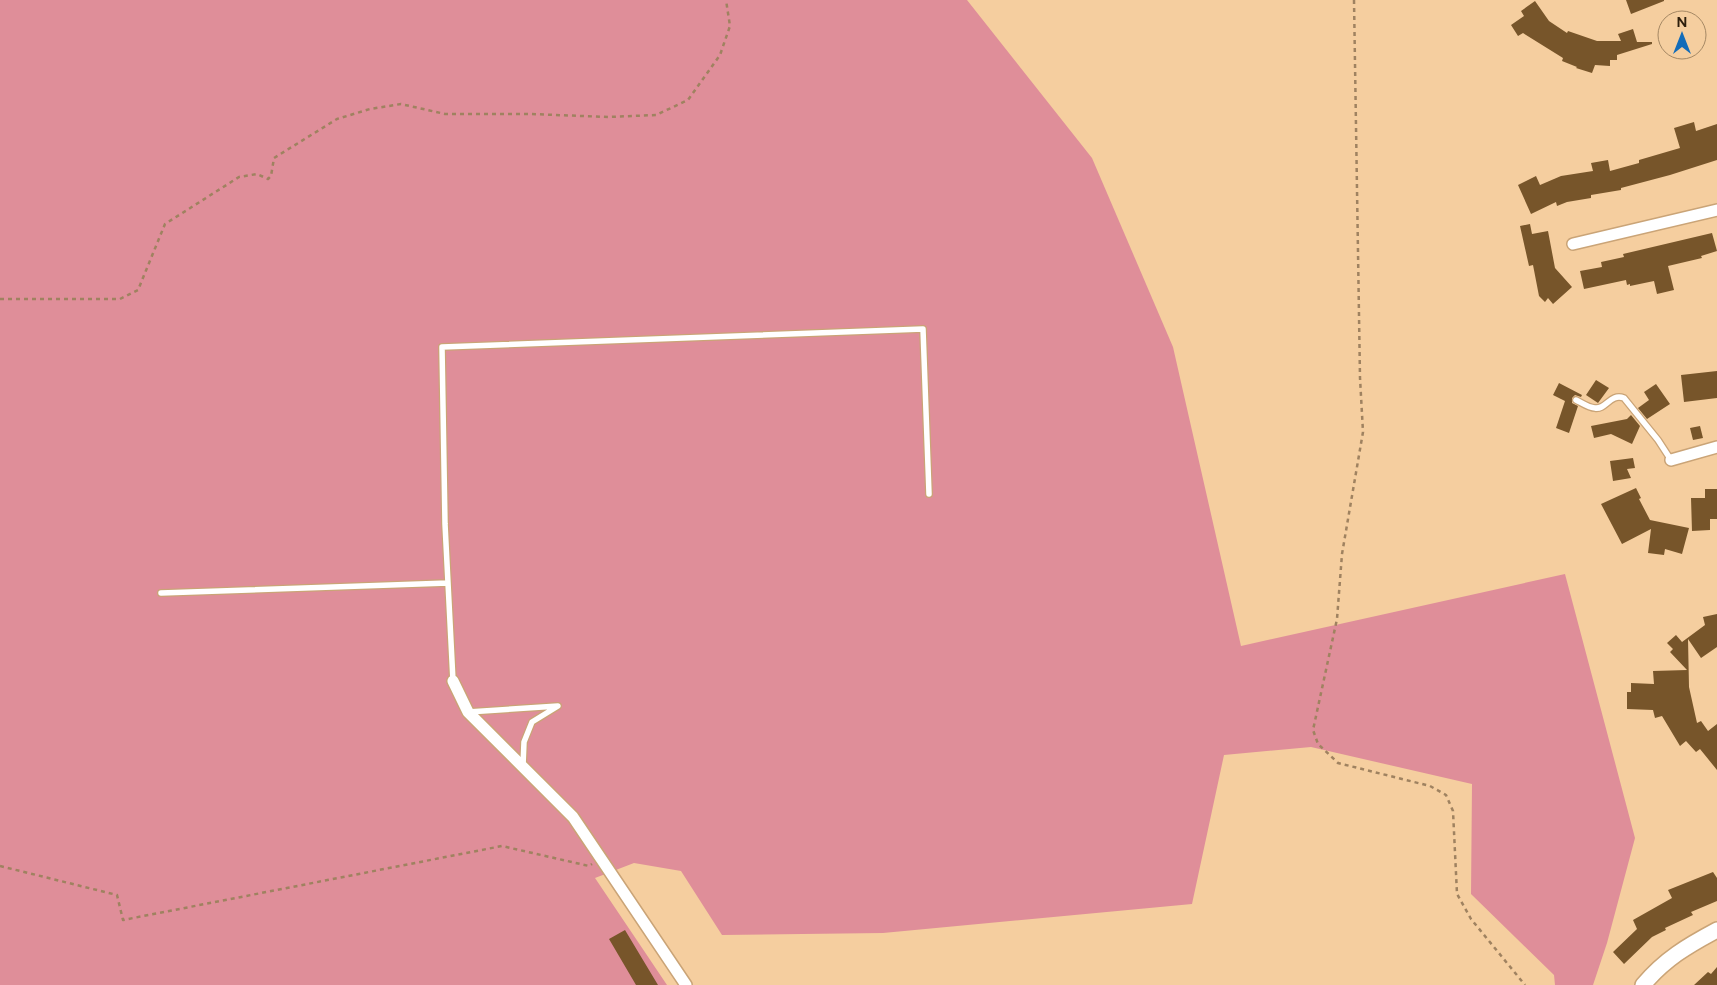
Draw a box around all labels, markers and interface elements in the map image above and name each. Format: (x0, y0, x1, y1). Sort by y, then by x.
north arrow (1657, 10, 1707, 60)
text: N (1677, 14, 1687, 31)

